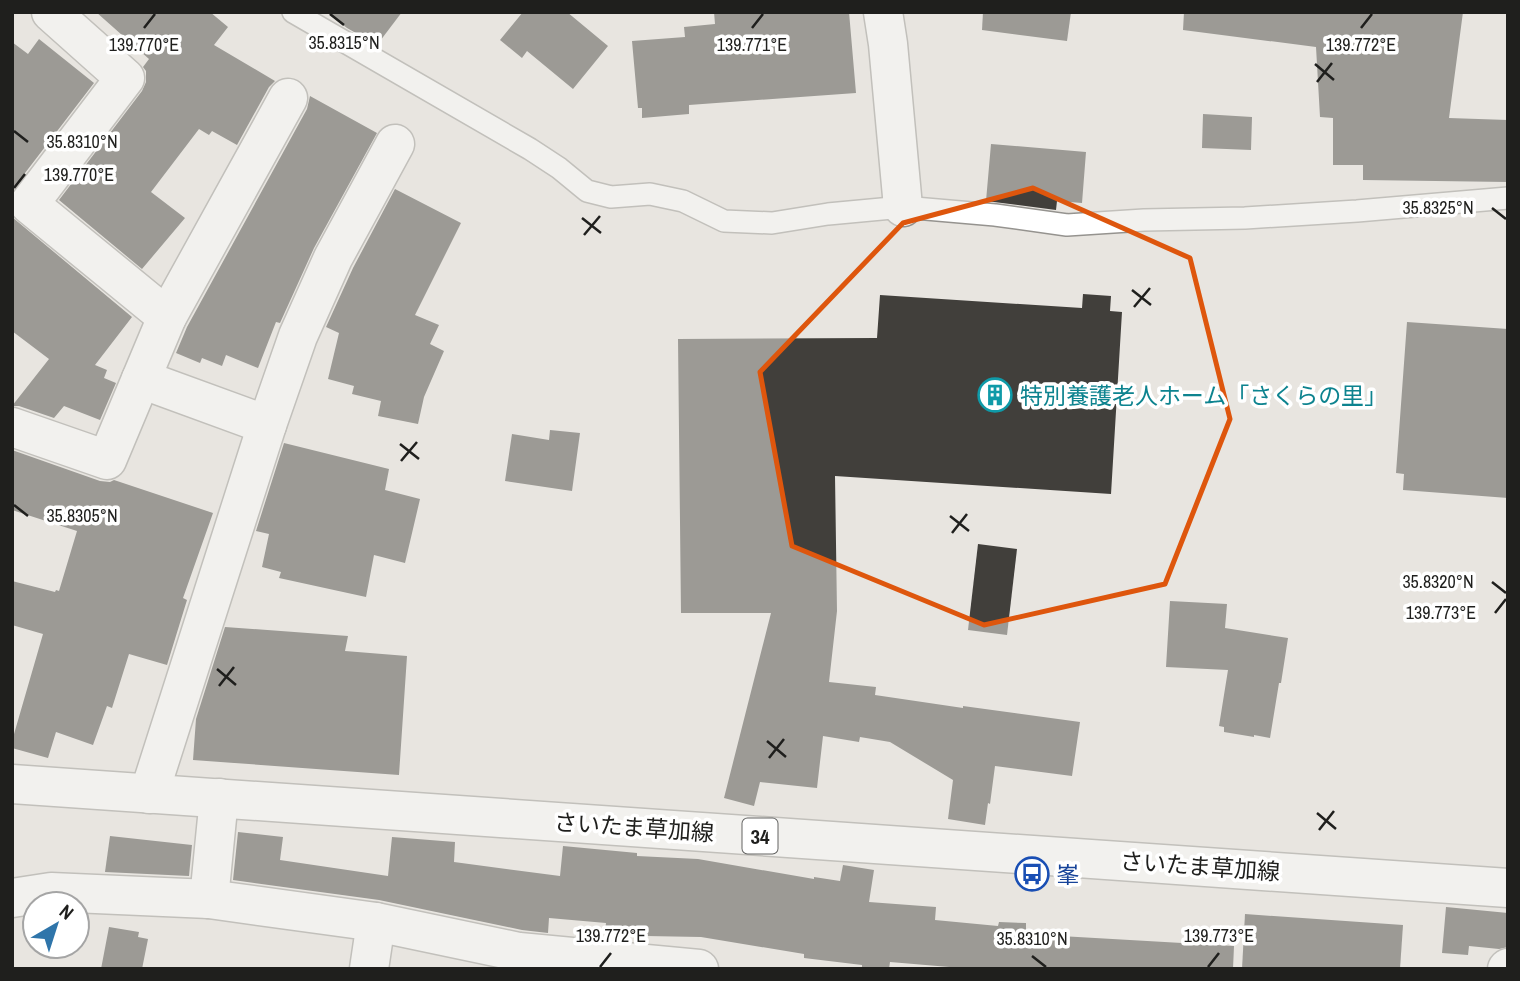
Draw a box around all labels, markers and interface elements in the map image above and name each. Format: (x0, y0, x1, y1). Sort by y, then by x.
text: 35.8315°N (308, 30, 380, 55)
text: 139.770°E (109, 32, 179, 57)
text: 139.771°E (717, 32, 787, 57)
text: 139.772°E (1326, 32, 1396, 57)
text: 35.8310°N (46, 129, 118, 154)
text: 139.770°E (44, 162, 114, 187)
text: 35.8325°N (1402, 195, 1474, 220)
building icon: 特別養護老人ホーム「さくらの里」 (976, 376, 1014, 414)
place label: 特別養護老人ホーム「さくらの里」 (1020, 380, 1387, 411)
text: 35.8305°N (46, 503, 118, 528)
text: 35.8320°N (1402, 569, 1474, 594)
text: 139.773°E (1406, 600, 1476, 625)
street label: さいたま草加線 (553, 806, 715, 848)
road number: 34 (742, 818, 778, 854)
street label: さいたま草加線 (1119, 845, 1281, 887)
bus stop icon: 峯 (1013, 855, 1051, 893)
place label: 峯 (1056, 859, 1079, 890)
north arrow (21, 890, 91, 960)
text: N (54, 898, 79, 925)
text: 139.772°E (576, 923, 646, 948)
text: 139.773°E (1184, 923, 1254, 948)
text: 35.8310°N (996, 926, 1068, 951)

